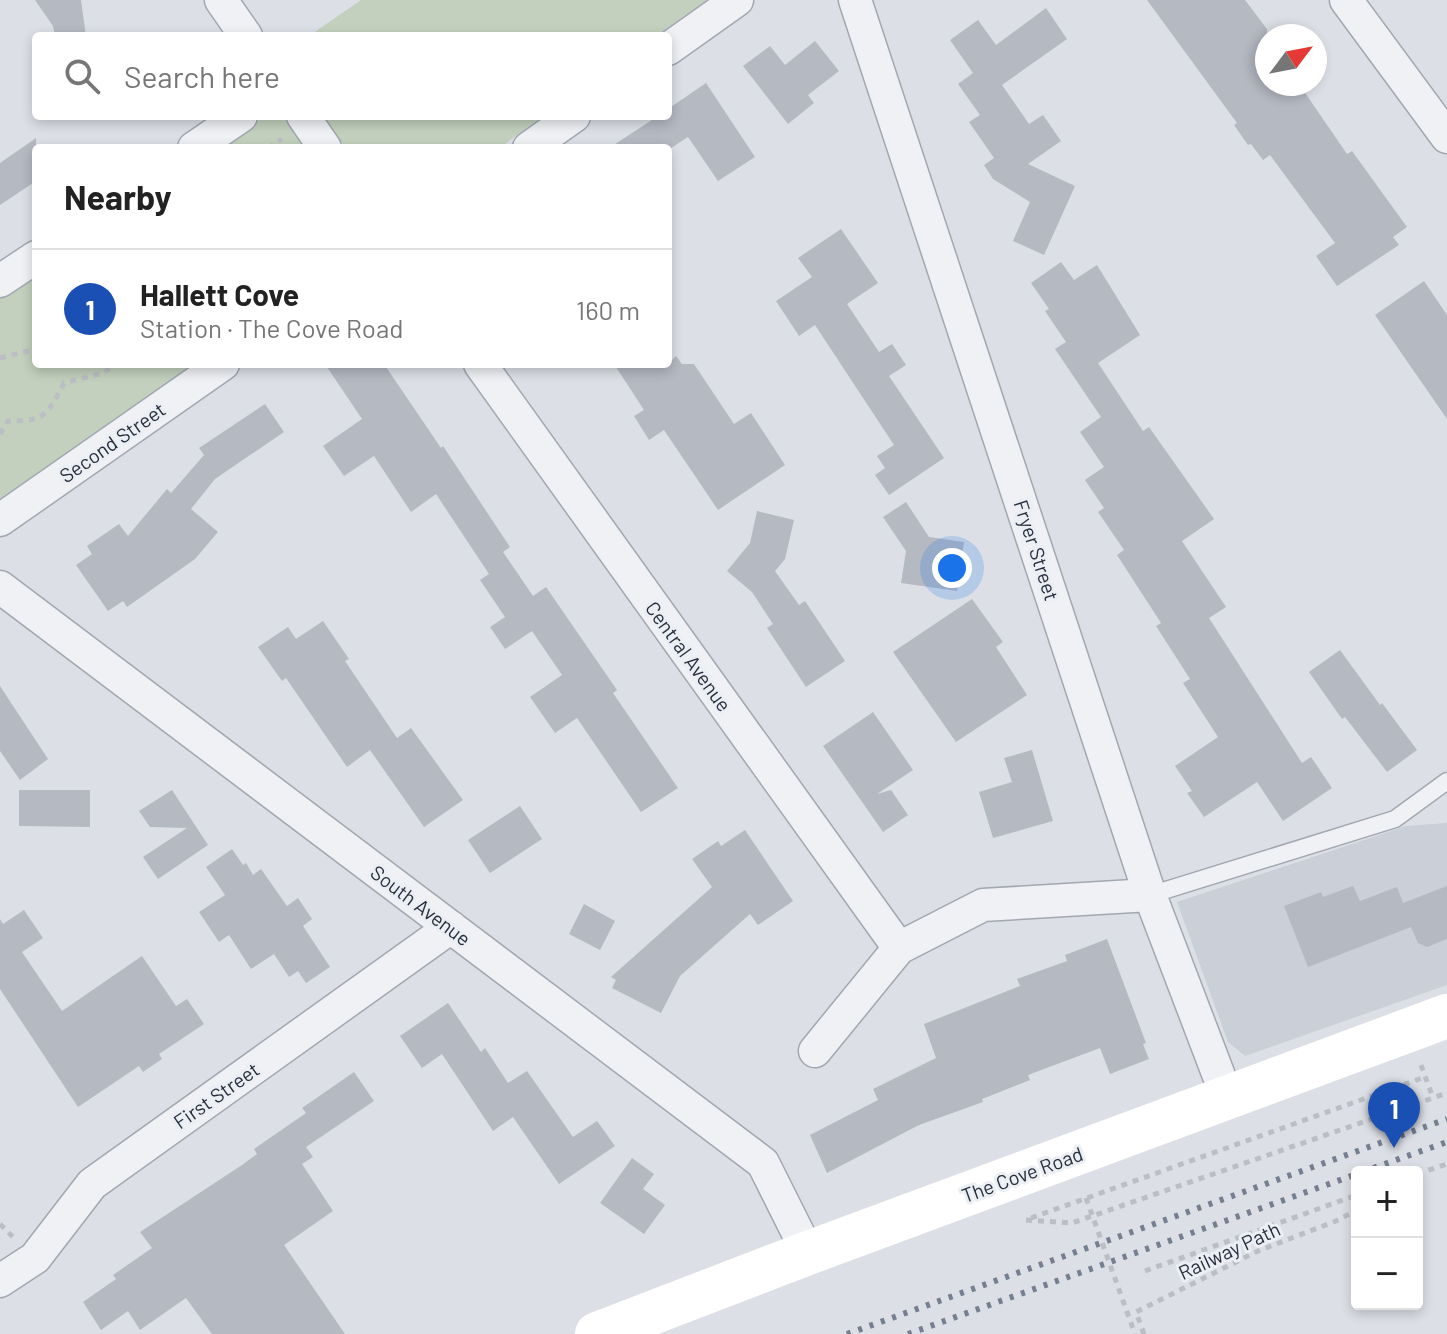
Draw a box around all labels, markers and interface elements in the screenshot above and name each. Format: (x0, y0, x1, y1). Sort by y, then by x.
north arrow (1255, 24, 1327, 96)
search box (32, 32, 672, 120)
icon: search (60, 54, 104, 98)
text: Search here (124, 58, 280, 94)
text: Nearby (64, 176, 172, 217)
text: Hallett Cove (140, 276, 299, 312)
text: 1 (85, 294, 95, 325)
text: 160 m (576, 294, 640, 325)
text: Station · The Cove Road (140, 312, 404, 343)
street label: Second Street (54, 397, 170, 487)
street label: Fryer Street (1009, 497, 1065, 603)
your location (932, 548, 972, 588)
street label: Central Avenue (641, 596, 737, 716)
street label: South Avenue (366, 860, 476, 950)
street label: First Street (168, 1057, 264, 1133)
pin: 1 (1368, 1082, 1420, 1148)
street label: The Cove Road (958, 1141, 1086, 1207)
map controls (1351, 1166, 1423, 1310)
button: + (1351, 1166, 1423, 1238)
street label: Railway Path (1174, 1216, 1284, 1284)
button: − (1351, 1238, 1423, 1310)

